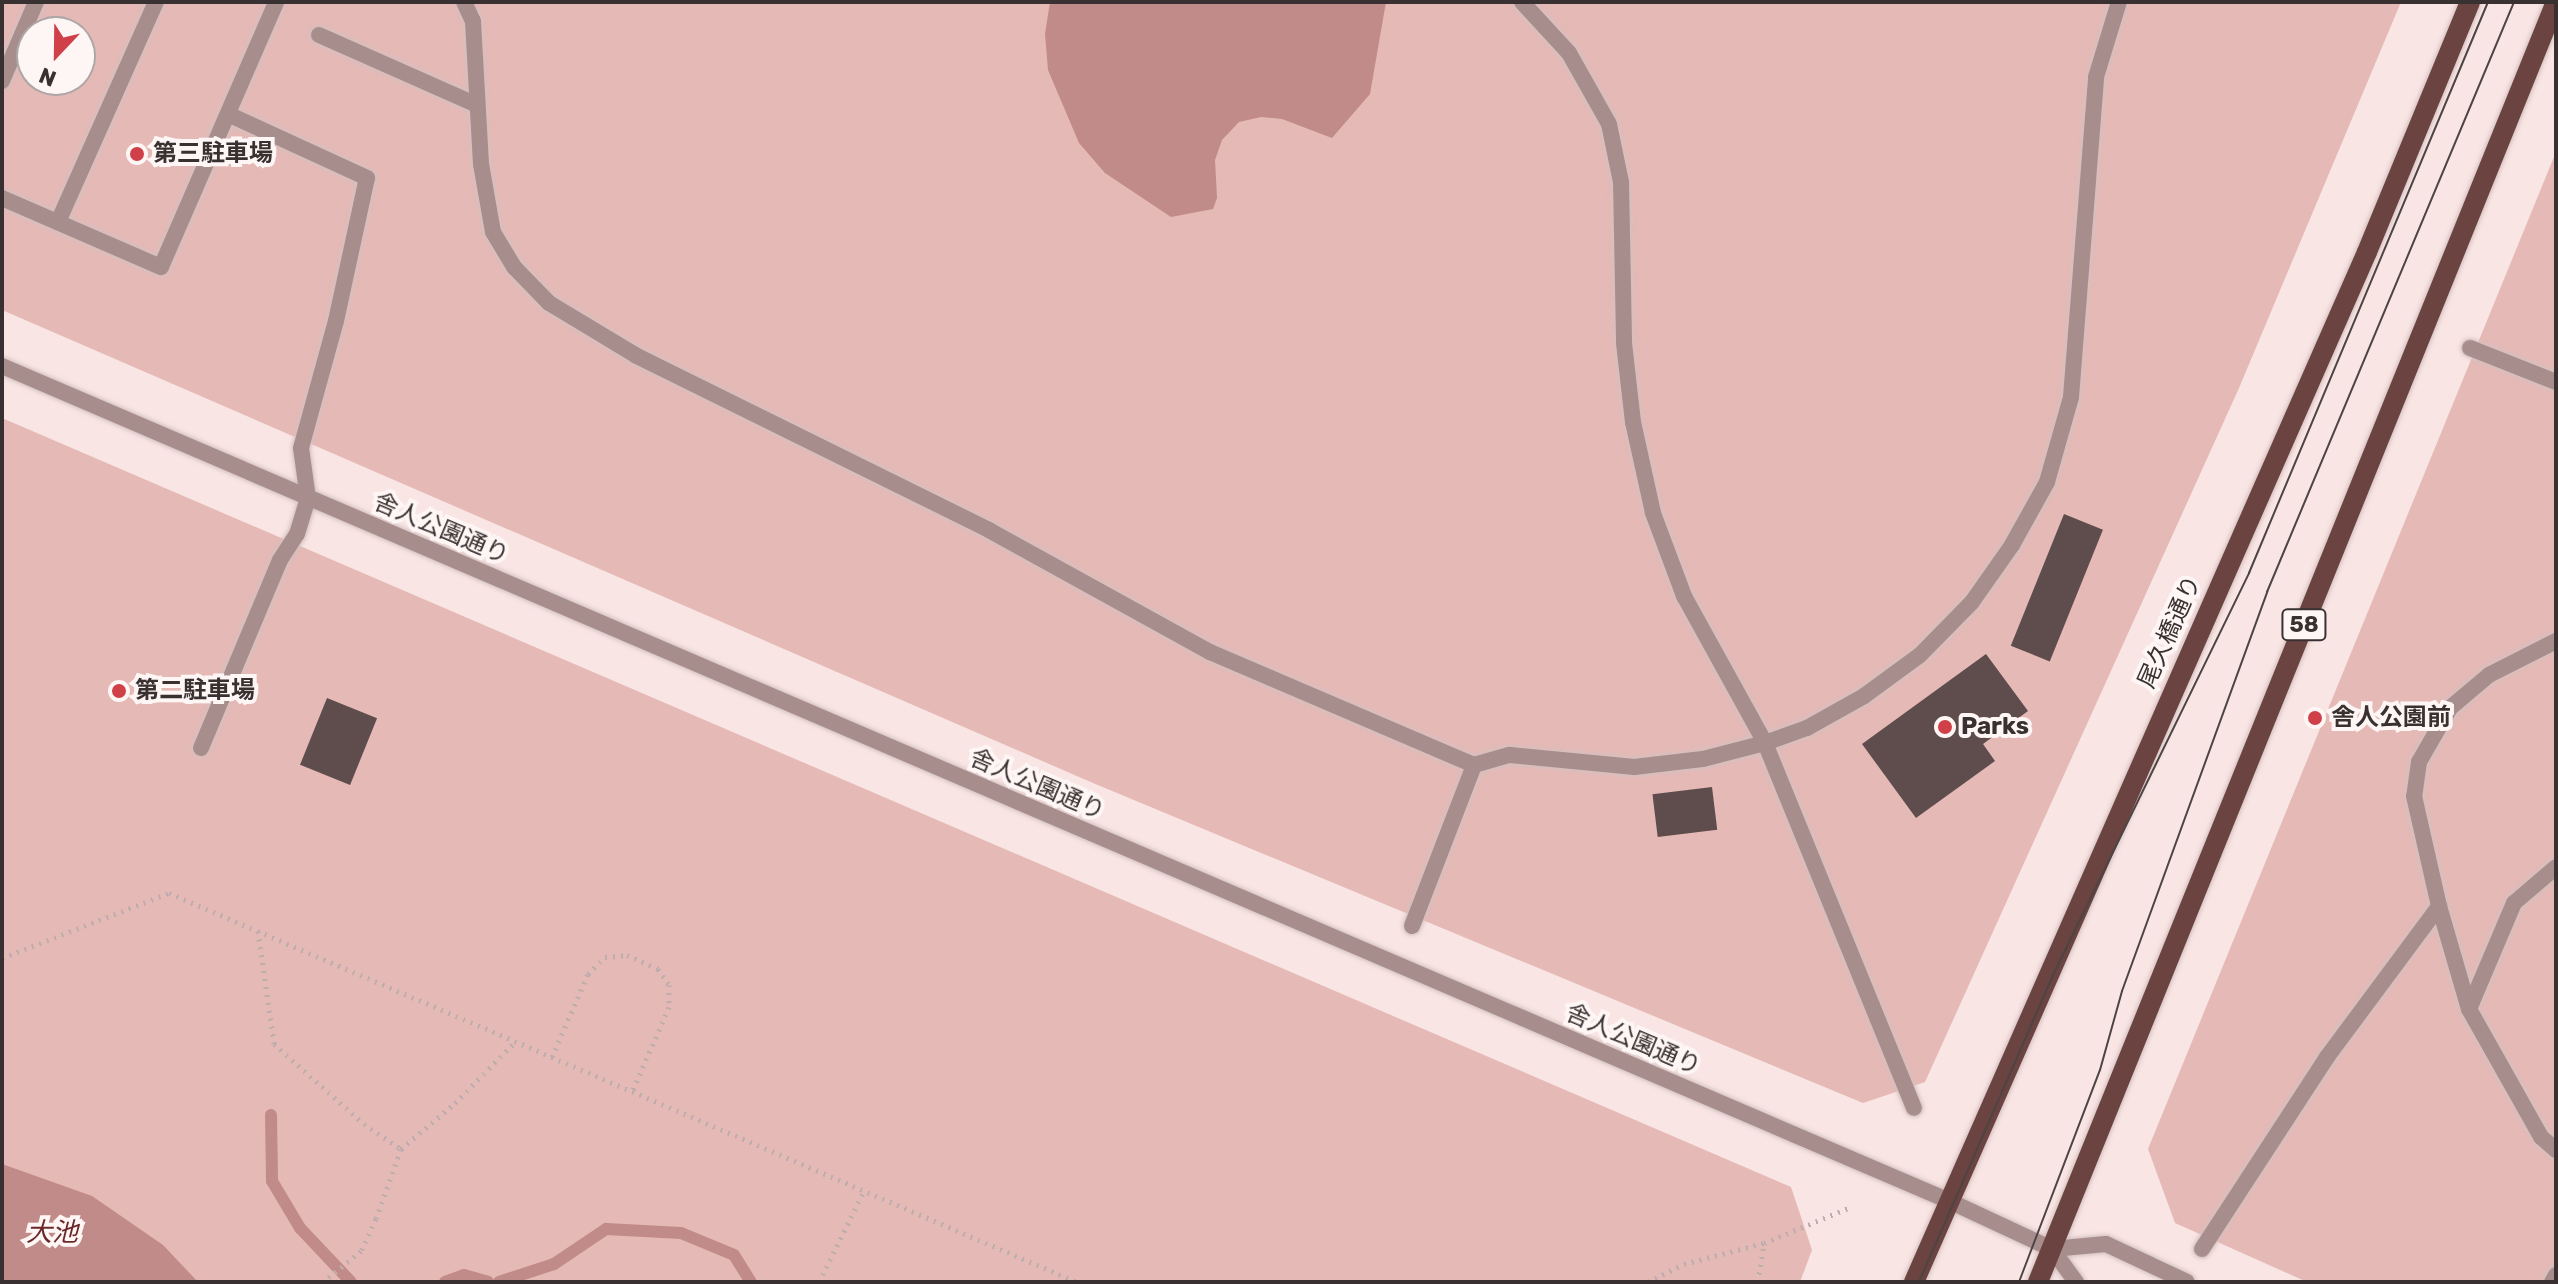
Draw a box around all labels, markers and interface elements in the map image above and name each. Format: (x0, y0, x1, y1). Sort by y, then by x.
north arrow (16, 16, 96, 96)
text: N (35, 61, 60, 92)
place label: 第三駐車場 (153, 140, 273, 168)
marker: 第三駐車場 (128, 145, 146, 163)
street label: 舎人公園通り (369, 488, 513, 570)
street label: 尾久橋通り (2132, 571, 2208, 693)
road number: 58 (2280, 607, 2328, 643)
place label: 第二駐車場 (135, 677, 255, 705)
marker: 第二駐車場 (110, 682, 128, 700)
place label: 舎人公園前 (2331, 704, 2451, 732)
marker: 舎人公園前 (2306, 709, 2324, 727)
place label: Parks (1961, 713, 2029, 741)
marker: Parks (1936, 718, 1954, 736)
street label: 舎人公園通り (965, 744, 1109, 826)
street label: 舎人公園通り (1561, 999, 1705, 1081)
water label: 大池 (26, 1217, 78, 1249)

